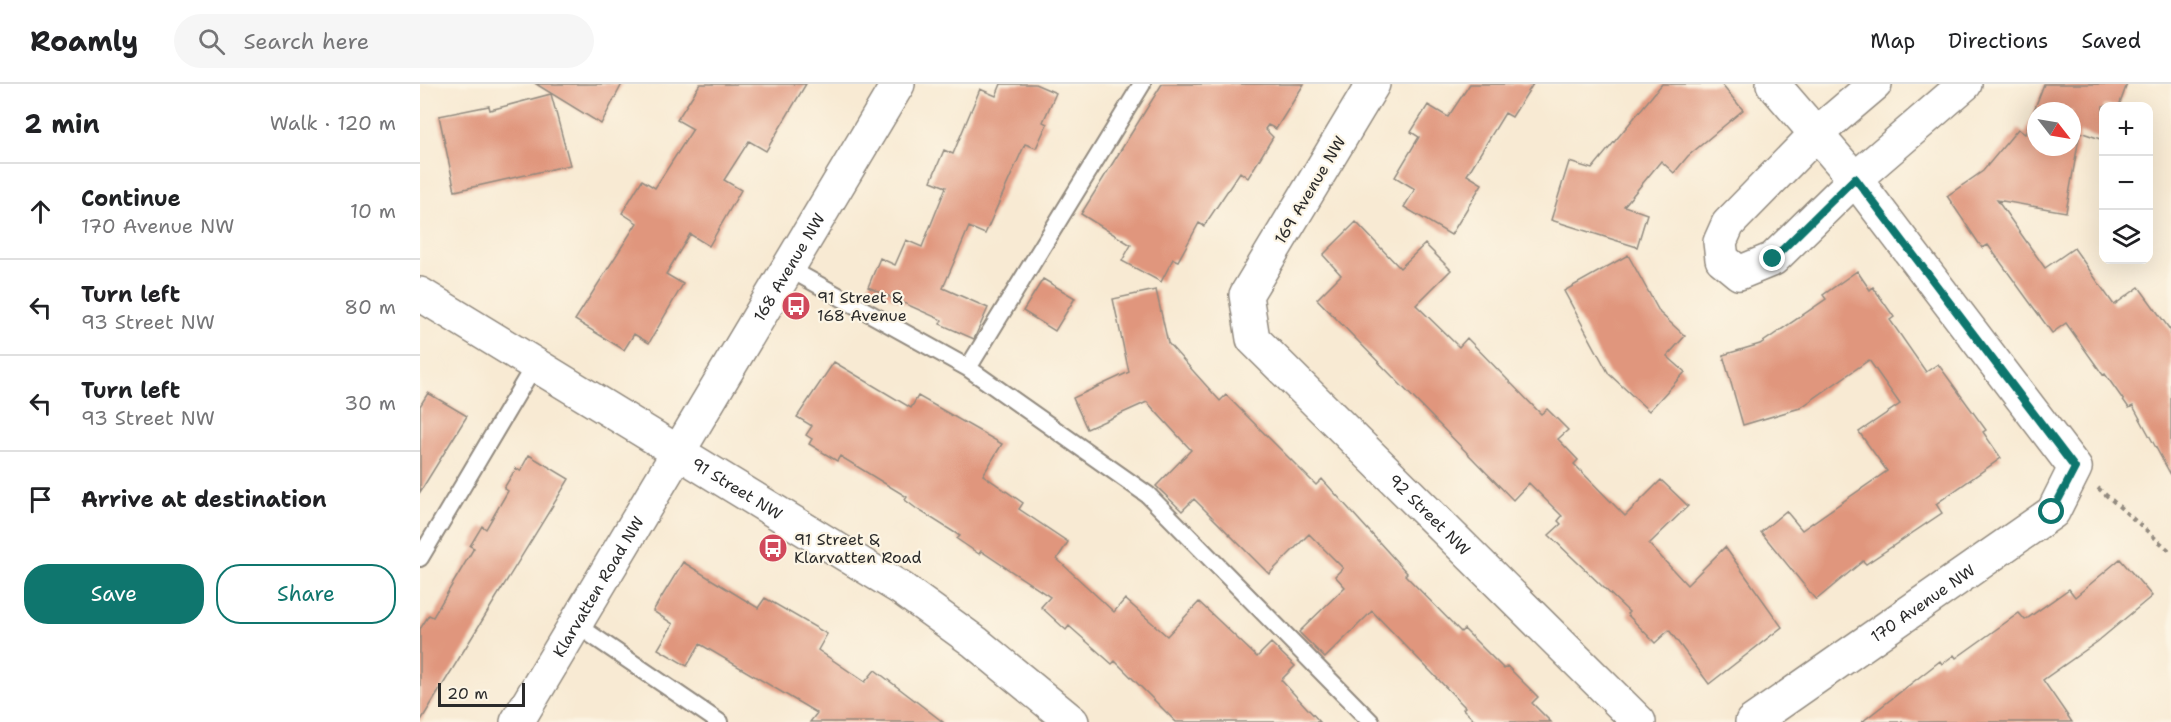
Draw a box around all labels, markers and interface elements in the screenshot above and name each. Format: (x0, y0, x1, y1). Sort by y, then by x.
search box (174, 14, 594, 68)
text: Roamly (30, 22, 138, 60)
icon: search (195, 25, 228, 58)
text: Search here (243, 27, 369, 56)
text: Map (1870, 27, 1915, 55)
text: Directions (1948, 27, 2048, 55)
text: Saved (2081, 27, 2141, 55)
north arrow (2027, 102, 2081, 156)
map controls (2099, 102, 2153, 264)
button: + (2099, 102, 2153, 156)
text: 2 min (24, 106, 100, 141)
text: Walk · 120 m (270, 110, 396, 136)
street label: 169 Avenue NW (1270, 132, 1350, 248)
button: − (2099, 156, 2153, 210)
text: Continue (81, 184, 181, 213)
icon: ahead (24, 195, 57, 228)
text: 10 m (350, 198, 396, 224)
street label: 168 Avenue NW (748, 209, 829, 325)
button: layers (2099, 210, 2153, 264)
text: 170 Avenue NW (81, 213, 234, 239)
route end (1759, 245, 1785, 271)
text: Turn left (81, 280, 180, 309)
place label: 91 Street & 168 Avenue (817, 287, 907, 326)
bus stop icon: 91 Street & 168 Avenue (780, 290, 812, 322)
icon: left (24, 291, 57, 324)
text: 80 m (344, 294, 396, 320)
text: 93 Street NW (81, 309, 215, 335)
text: Turn left (81, 376, 180, 405)
icon: left (24, 387, 57, 420)
text: 30 m (344, 390, 396, 416)
text: 93 Street NW (81, 405, 215, 431)
street label: 91 Street NW (688, 452, 787, 524)
street label: 92 Street NW (1384, 469, 1475, 560)
icon: arrive (24, 483, 57, 516)
text: Arrive at destination (81, 485, 327, 514)
route start (2038, 498, 2064, 524)
street label: Klarvatten Road NW (548, 512, 648, 661)
place label: 91 Street & Klarvatten Road (794, 529, 922, 568)
bus stop icon: 91 Street & Klarvatten Road (757, 532, 789, 564)
street label: 170 Avenue NW (1866, 559, 1979, 647)
button: Save (24, 564, 204, 624)
button: Share (216, 564, 396, 624)
scale bar (438, 680, 525, 708)
text: 20 m (447, 683, 488, 704)

